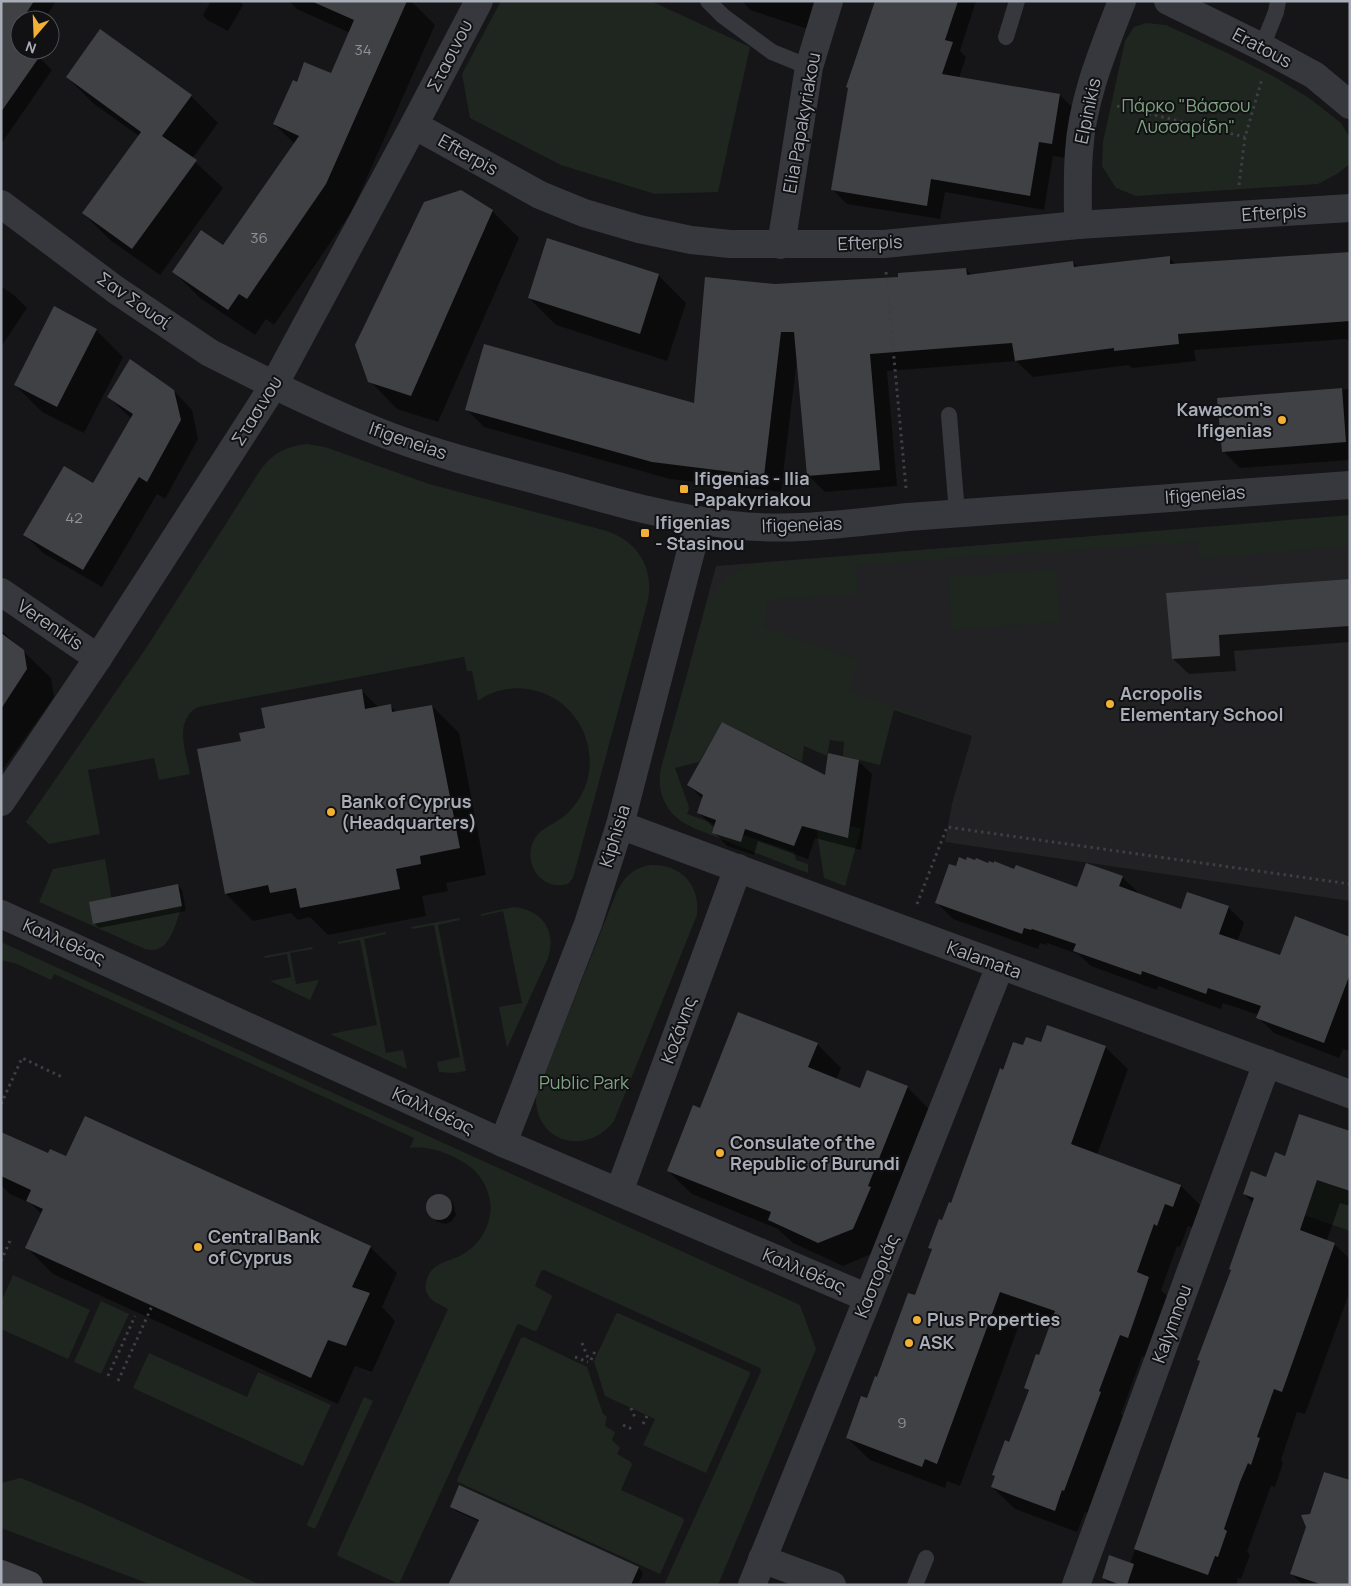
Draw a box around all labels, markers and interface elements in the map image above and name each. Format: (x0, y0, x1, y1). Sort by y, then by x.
north arrow (10, 10, 60, 60)
street label: Στασινου (421, 15, 478, 96)
street label: Eratous (1229, 21, 1296, 73)
text: N (23, 37, 38, 58)
house number: 34 (354, 39, 372, 60)
street label: Elia Papakyriakou (777, 51, 825, 195)
street label: Elpinikis (1068, 76, 1106, 146)
park label: Πάρκο "Βάσσου Λυσσαρίδη" (1121, 93, 1251, 138)
street label: Efterpis (434, 128, 503, 180)
street label: Efterpis (1241, 198, 1307, 226)
house number: 36 (250, 227, 268, 248)
street label: Efterpis (837, 229, 903, 255)
street label: Σαν Σουσί (93, 266, 176, 335)
street label: Στασινου (225, 371, 287, 450)
place label: Kawacom's Ifigenias (1176, 397, 1272, 442)
marker: Kawacom's Ifigenias (1276, 414, 1288, 426)
street label: Ifigeneias (366, 416, 450, 465)
place label: Ifigenias - Ilia Papakyriakou (694, 466, 811, 511)
street label: Ifigeneias (1164, 479, 1246, 509)
marker: Ifigenias - Ilia Papakyriakou (678, 483, 690, 495)
house number: 42 (65, 507, 83, 528)
place label: Ifigenias - Stasinou (655, 510, 744, 555)
street label: Ifigeneias (761, 511, 843, 537)
marker: Ifigenias - Stasinou (639, 527, 651, 539)
street label: Verenikis (13, 593, 88, 655)
place label: Acropolis Elementary School (1120, 681, 1283, 726)
marker: Acropolis Elementary School (1104, 698, 1116, 710)
place label: Bank of Cyprus (Headquarters) (341, 789, 477, 834)
street label: Kiphisia (593, 802, 635, 870)
marker: Bank of Cyprus (Headquarters) (325, 806, 337, 818)
street label: Καλλιθέας (19, 912, 109, 970)
street label: Kalamata (944, 935, 1025, 984)
street label: Κοζάνης (655, 993, 701, 1067)
park label: Public Park (539, 1070, 630, 1094)
street label: Καλλιθέας (389, 1081, 478, 1140)
place label: Consulate of the Republic of Burundi (730, 1130, 900, 1175)
marker: Consulate of the Republic of Burundi (714, 1147, 726, 1159)
place label: Central Bank of Cyprus (208, 1224, 321, 1269)
street label: Καστοριάς (848, 1230, 904, 1321)
marker: Central Bank of Cyprus (192, 1241, 204, 1253)
street label: Καλλιθέας (759, 1242, 850, 1298)
street label: Kalymnou (1146, 1281, 1196, 1366)
place label: Plus Properties (927, 1307, 1061, 1331)
marker: Plus Properties (911, 1314, 923, 1326)
place label: ASK (919, 1330, 955, 1354)
marker: ASK (903, 1337, 915, 1349)
house number: 9 (897, 1412, 907, 1433)

